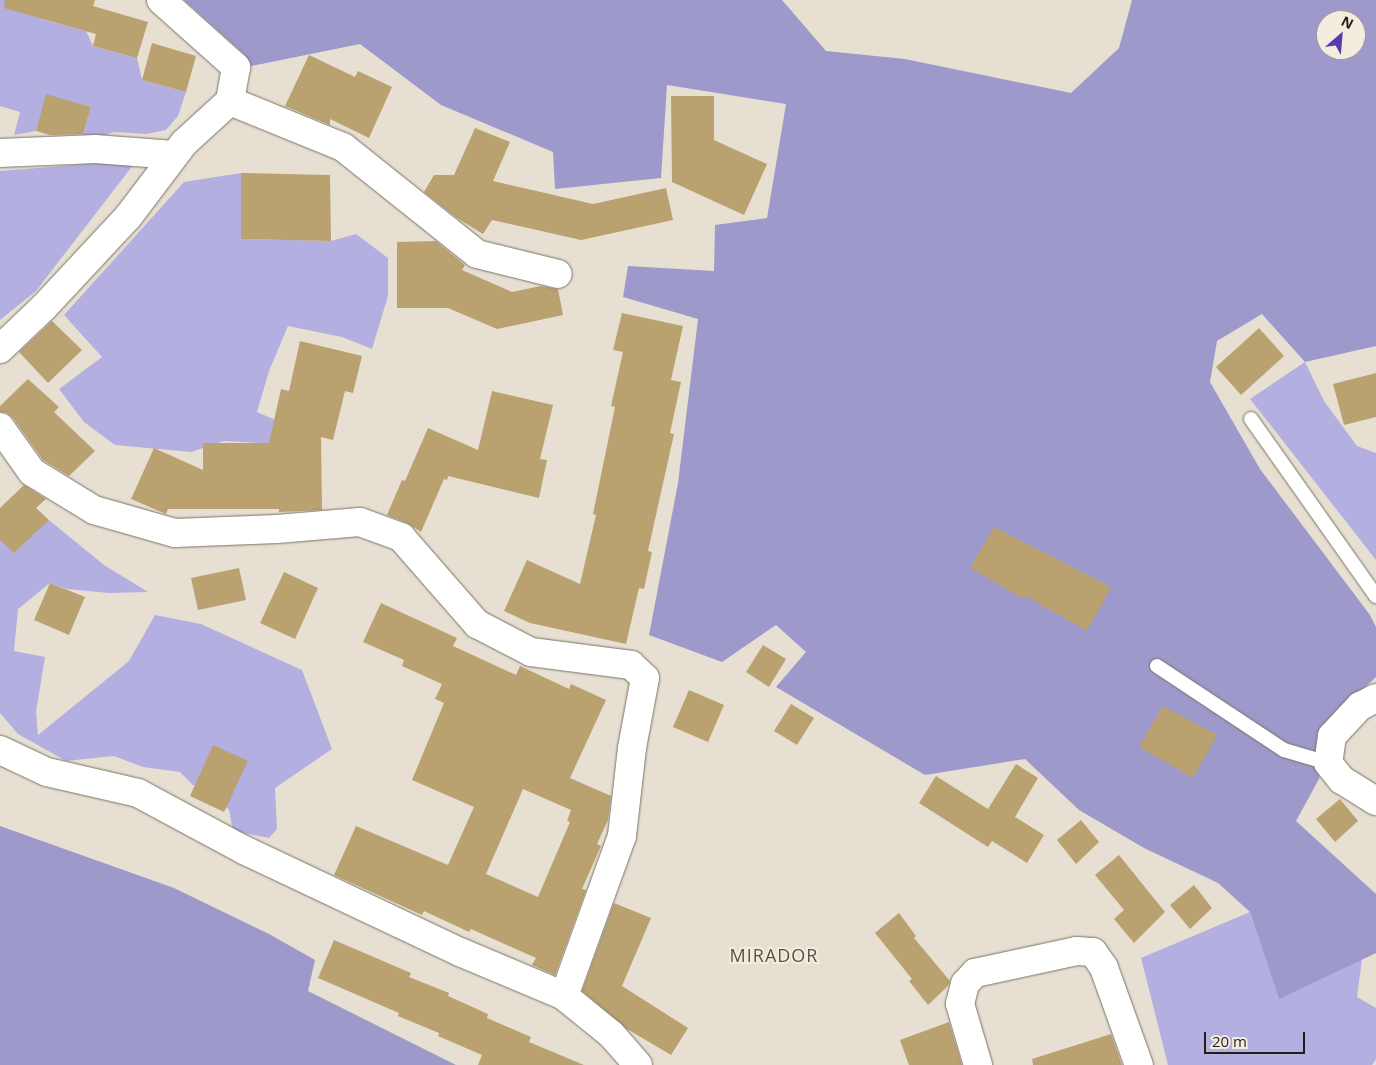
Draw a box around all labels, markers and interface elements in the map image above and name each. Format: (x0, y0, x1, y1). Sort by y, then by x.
north arrow (1316, 10, 1366, 60)
text: N (1338, 11, 1357, 33)
district label: MIRADOR (729, 944, 819, 966)
scale bar (1206, 1022, 1307, 1054)
text: 20 m (1212, 1031, 1247, 1051)

